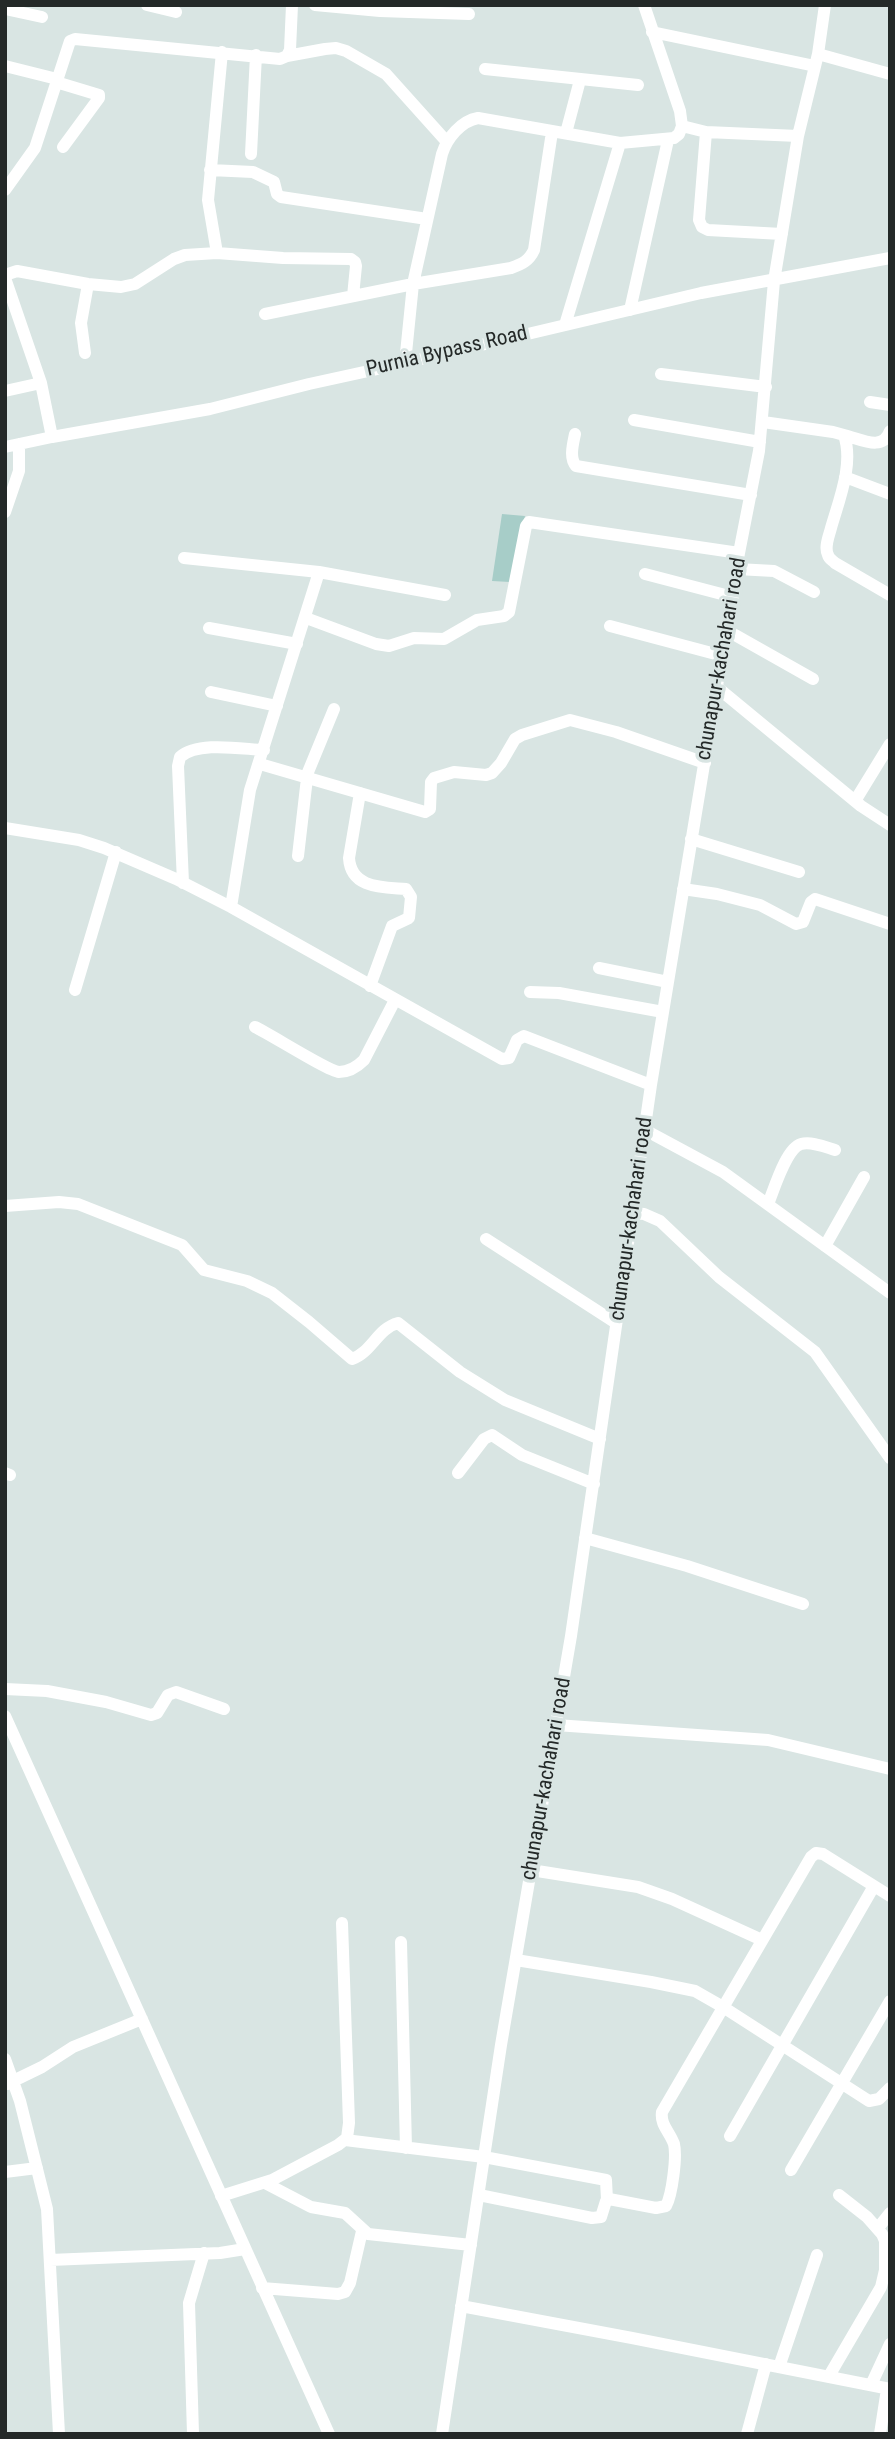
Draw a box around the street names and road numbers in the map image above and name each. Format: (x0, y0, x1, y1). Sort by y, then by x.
street label: Purnia Bypass Road (364, 321, 530, 383)
street label: chunapur-kachahari road (692, 556, 752, 762)
street label: chunapur-kachahari road (605, 1116, 659, 1322)
street label: chunapur-kachahari road (517, 1676, 577, 1882)

